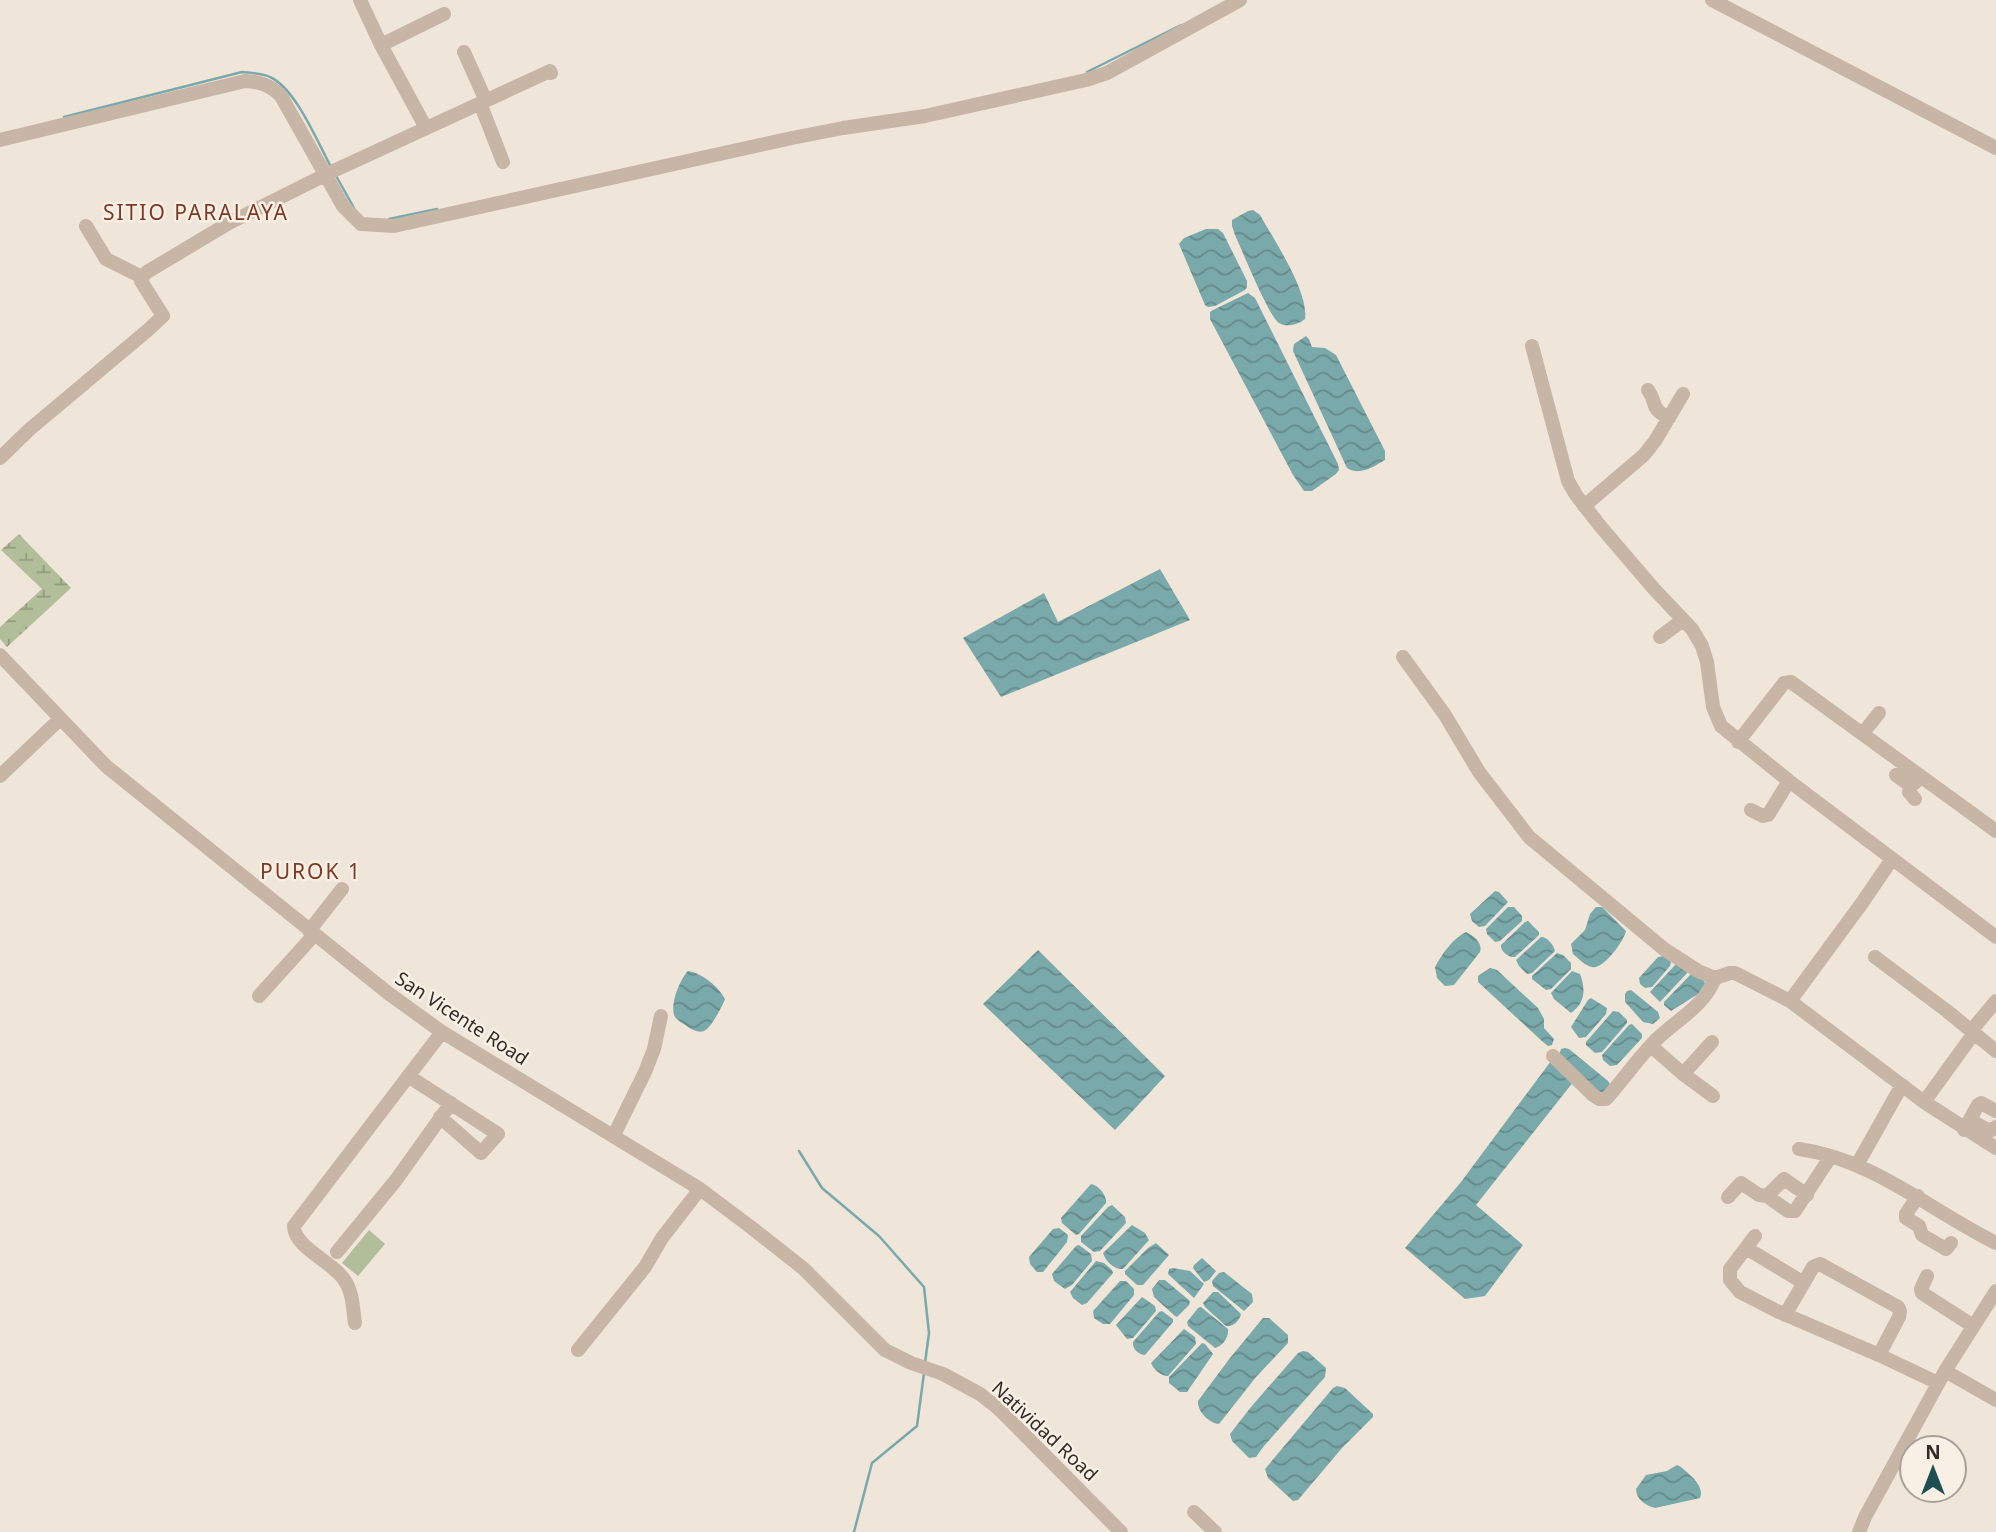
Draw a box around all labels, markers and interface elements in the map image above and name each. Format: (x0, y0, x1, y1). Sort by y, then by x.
district label: SITIO PARALAYA (103, 198, 289, 226)
district label: PUROK 1 (260, 857, 362, 885)
street label: San Vicente Road (390, 965, 534, 1071)
street label: Natividad Road (986, 1375, 1104, 1487)
north arrow (1898, 1434, 1968, 1504)
text: N (1925, 1439, 1941, 1465)

